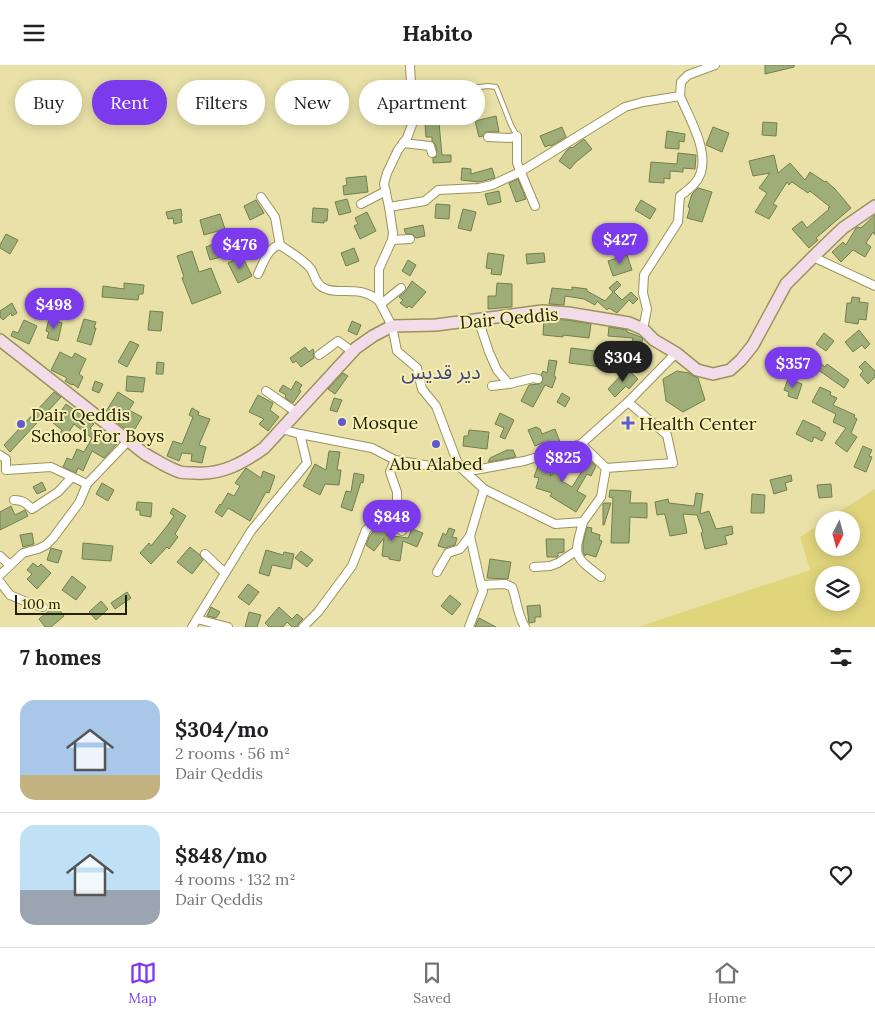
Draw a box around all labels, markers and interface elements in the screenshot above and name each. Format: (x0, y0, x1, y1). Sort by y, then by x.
icon: menu (20, 19, 48, 47)
text: Habito (402, 19, 473, 47)
icon: person (827, 19, 855, 47)
chip: Buy (15, 80, 82, 125)
chip: Rent (92, 80, 167, 125)
chip: Filters (177, 80, 265, 125)
chip: New (275, 80, 349, 125)
chip: Apartment (359, 80, 485, 125)
pin: $427 (590, 223, 650, 265)
pin: $476 (210, 227, 270, 270)
text: $427 (603, 229, 637, 249)
text: $476 (223, 234, 257, 254)
pin: $498 (24, 287, 84, 330)
text: $498 (36, 294, 72, 314)
street label: Dair Qeddis (459, 302, 559, 334)
pin: $304 (593, 341, 653, 383)
text: $304 (604, 347, 642, 367)
pin: $357 (763, 347, 823, 389)
text: $357 (776, 353, 810, 373)
district label: دير قديس (401, 359, 481, 384)
place label: Dair Qeddis School For Boys (31, 403, 164, 447)
place label: Mosque (352, 411, 418, 434)
place label: Health Center (639, 412, 757, 435)
marker: Mosque (336, 416, 348, 428)
marker: Health Center (621, 416, 635, 430)
marker: Dair Qeddis School For Boys (15, 418, 27, 430)
marker: Abu Alabed (430, 438, 442, 450)
pin: $825 (533, 441, 593, 483)
text: $825 (545, 447, 581, 467)
place label: Abu Alabed (388, 452, 483, 475)
pin: $848 (362, 499, 422, 542)
text: $848 (374, 506, 410, 526)
north arrow (815, 511, 860, 556)
map controls (815, 511, 860, 611)
button: layers (815, 566, 860, 611)
scale bar (15, 592, 128, 615)
text: 100 m (22, 595, 61, 613)
icon: filters (827, 643, 855, 671)
text: 7 homes (20, 644, 101, 671)
text: $304/mo (175, 716, 269, 743)
icon: home (60, 720, 120, 780)
icon: heart (827, 736, 855, 764)
text: 2 rooms · 56 m² (175, 743, 290, 763)
text: Dair Qeddis (175, 763, 263, 783)
text: $848/mo (175, 842, 267, 869)
icon: home (60, 845, 120, 905)
icon: heart (827, 861, 855, 889)
text: 4 rooms · 132 m² (175, 869, 296, 889)
text: Dair Qeddis (175, 889, 263, 909)
tab: Map (128, 959, 157, 1007)
tab: Saved (413, 959, 451, 1007)
tab: Home (708, 959, 747, 1007)

